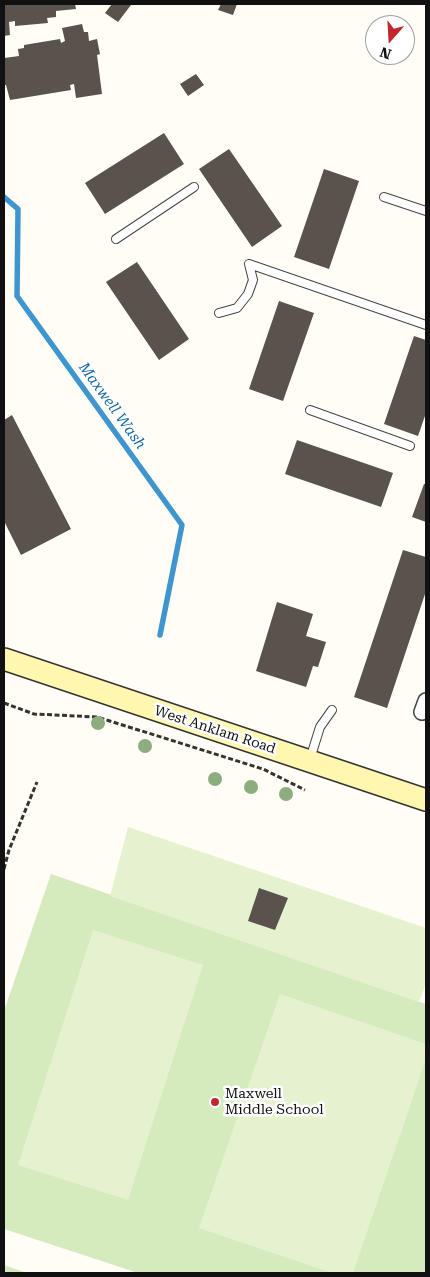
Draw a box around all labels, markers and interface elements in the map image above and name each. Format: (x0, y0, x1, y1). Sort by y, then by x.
north arrow (365, 15, 415, 65)
text: N (378, 44, 393, 63)
water label: Maxwell Wash (74, 359, 150, 453)
street label: West Anklam Road (152, 702, 278, 758)
place label: Maxwell Middle School (225, 1086, 324, 1118)
marker: Maxwell Middle School (209, 1096, 221, 1108)

